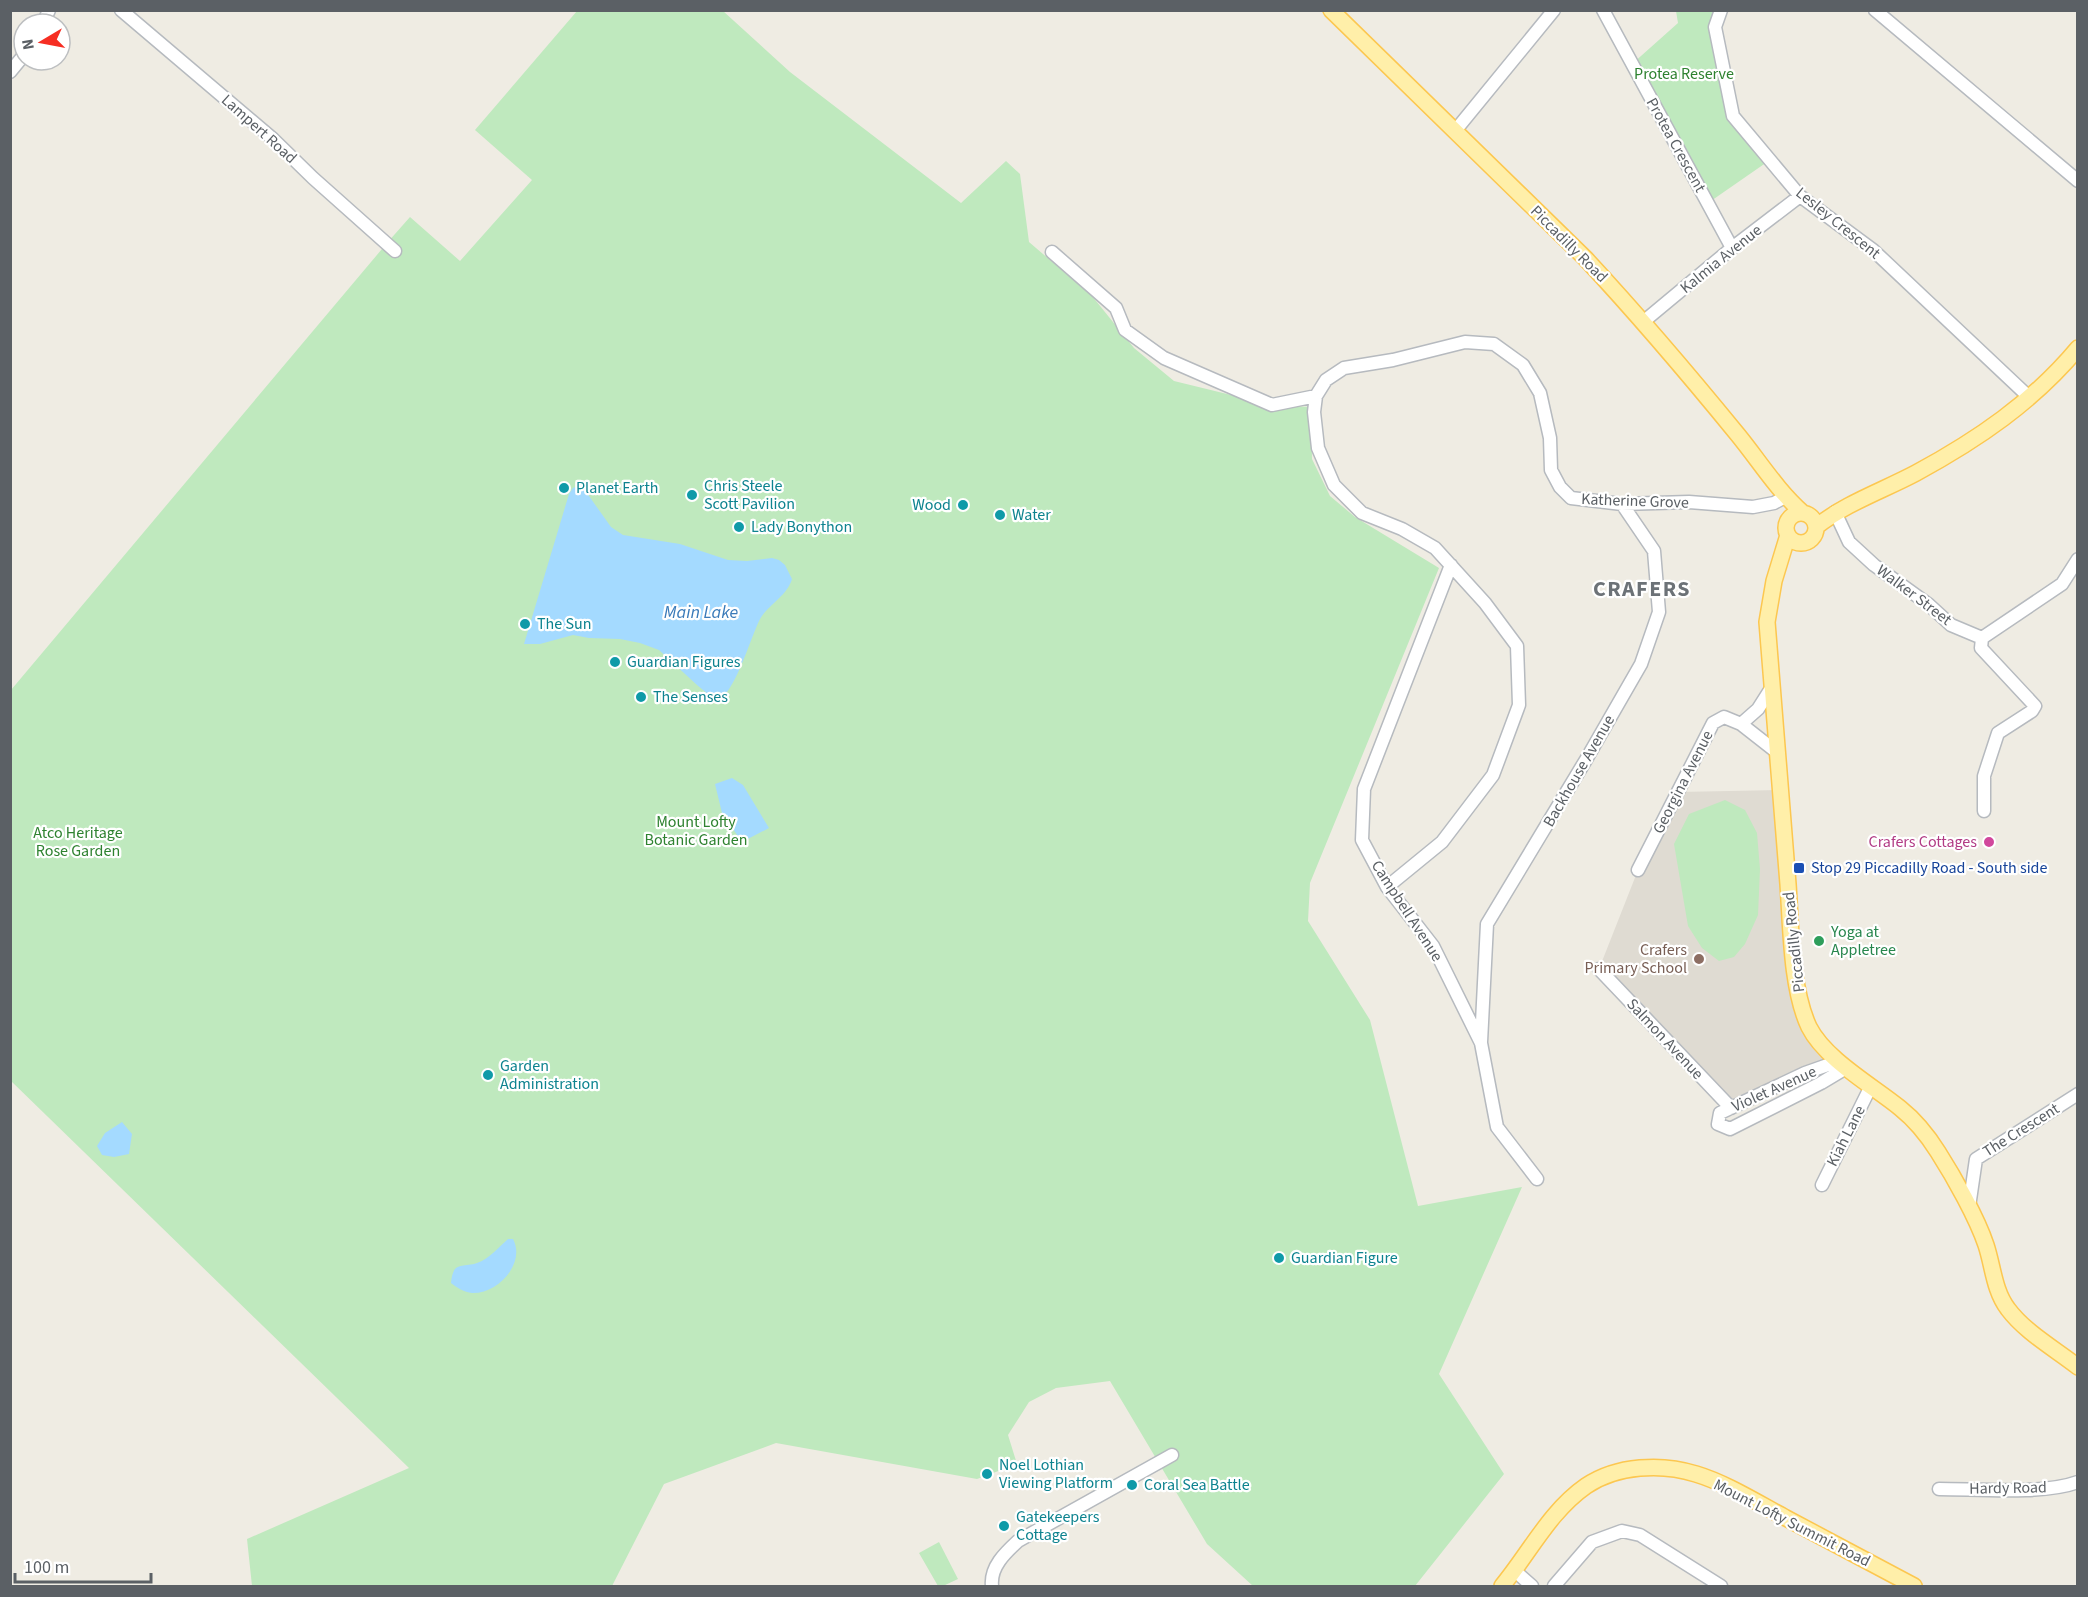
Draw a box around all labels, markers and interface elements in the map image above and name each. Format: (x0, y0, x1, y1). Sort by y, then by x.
north arrow (12, 12, 72, 72)
text: N (16, 37, 40, 52)
park label: Protea Reserve (1634, 63, 1734, 85)
street label: Lampert Road (217, 89, 301, 169)
street label: Protea Crescent (1641, 94, 1711, 197)
street label: Lesley Crescent (1791, 182, 1885, 264)
street label: Piccadilly Road (1525, 200, 1613, 288)
street label: Kalmia Avenue (1676, 219, 1767, 299)
place label: Chris Steele Scott Pavilion (704, 475, 795, 515)
place label: Planet Earth (576, 477, 659, 499)
marker: Planet Earth (557, 481, 571, 495)
marker: Chris Steele Scott Pavilion (685, 488, 699, 502)
street label: Katherine Grove (1581, 488, 1689, 514)
place label: Wood (912, 494, 951, 516)
marker: Wood (956, 498, 970, 512)
place label: Water (1012, 504, 1051, 526)
marker: Water (993, 508, 1007, 522)
place label: Lady Bonython (751, 516, 852, 538)
marker: Lady Bonython (732, 520, 746, 534)
street label: Walker Street (1872, 559, 1957, 631)
district label: CRAFERS (1593, 573, 1691, 605)
water label: Main Lake (664, 600, 738, 625)
place label: The Sun (537, 613, 591, 635)
marker: The Sun (518, 617, 532, 631)
place label: Guardian Figures (627, 651, 741, 673)
marker: Guardian Figures (608, 655, 622, 669)
place label: The Senses (653, 686, 728, 708)
marker: The Senses (634, 690, 648, 704)
street label: Backhouse Avenue (1538, 711, 1620, 831)
street label: Georgina Avenue (1648, 727, 1719, 837)
park label: Mount Lofty Botanic Garden (644, 811, 748, 851)
park label: Atco Heritage Rose Garden (33, 822, 123, 862)
place label: Crafers Cottages (1869, 831, 1977, 853)
marker: Crafers Cottages (1982, 835, 1996, 849)
street label: Campbell Avenue (1366, 856, 1448, 966)
place label: Stop 29 Piccadilly Road - South side (1811, 857, 2047, 879)
marker: Stop 29 Piccadilly Road - South side (1792, 861, 1806, 875)
street label: Piccadilly Road (1778, 891, 1810, 993)
place label: Yoga at Appletree (1830, 921, 1896, 961)
marker: Yoga at Appletree (1812, 934, 1826, 948)
place label: Crafers Primary School (1585, 939, 1687, 979)
marker: Crafers Primary School (1692, 952, 1706, 966)
street label: Salmon Avenue (1622, 994, 1709, 1085)
place label: Garden Administration (500, 1055, 599, 1095)
street label: Violet Avenue (1728, 1060, 1820, 1117)
marker: Garden Administration (481, 1068, 495, 1082)
street label: The Crescent (1978, 1097, 2064, 1162)
street label: Kiah Lane (1821, 1102, 1871, 1170)
place label: Guardian Figure (1291, 1247, 1398, 1269)
marker: Guardian Figure (1272, 1251, 1286, 1265)
place label: Noel Lothian Viewing Platform (999, 1454, 1113, 1494)
marker: Noel Lothian Viewing Platform (980, 1467, 994, 1481)
place label: Coral Sea Battle (1144, 1474, 1250, 1496)
street label: Mount Lofty Summit Road (1710, 1474, 1874, 1572)
street label: Hardy Road (1969, 1476, 2047, 1500)
marker: Coral Sea Battle (1125, 1478, 1139, 1492)
place label: Gatekeepers Cottage (1016, 1506, 1100, 1546)
marker: Gatekeepers Cottage (997, 1519, 1011, 1533)
scale bar (15, 1546, 152, 1584)
text: 100 m (24, 1555, 69, 1580)

